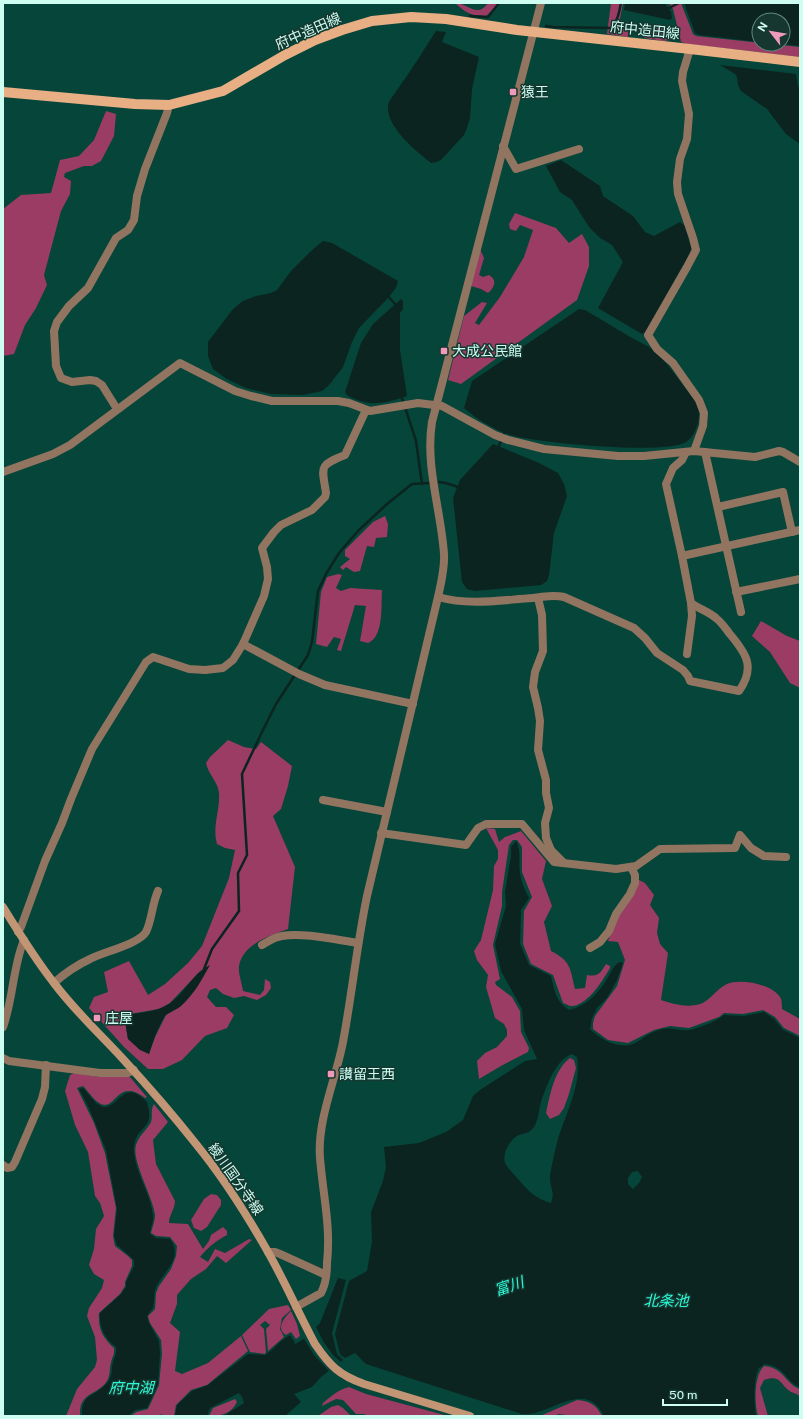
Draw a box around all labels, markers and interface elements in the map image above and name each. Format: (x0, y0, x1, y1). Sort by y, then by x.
street label: 府中造田線 (273, 9, 343, 53)
north arrow (751, 12, 791, 52)
street label: 府中造田線 (609, 18, 681, 42)
text: N (755, 20, 770, 34)
place label: 猿王 (521, 84, 549, 100)
marker: 猿王 (508, 87, 518, 97)
place label: 大成公民館 (452, 343, 522, 359)
marker: 大成公民館 (439, 346, 449, 356)
place label: 庄屋 (105, 1010, 133, 1026)
marker: 庄屋 (92, 1013, 102, 1023)
place label: 讃留王西 (339, 1066, 395, 1082)
marker: 讃留王西 (326, 1069, 336, 1079)
street label: 綾川国分寺線 (205, 1140, 267, 1218)
water label: 富川 (492, 1272, 528, 1299)
water label: 北条池 (643, 1292, 690, 1309)
water label: 府中湖 (108, 1379, 155, 1396)
scale bar (663, 1381, 727, 1407)
text: 50 m (669, 1388, 697, 1402)

